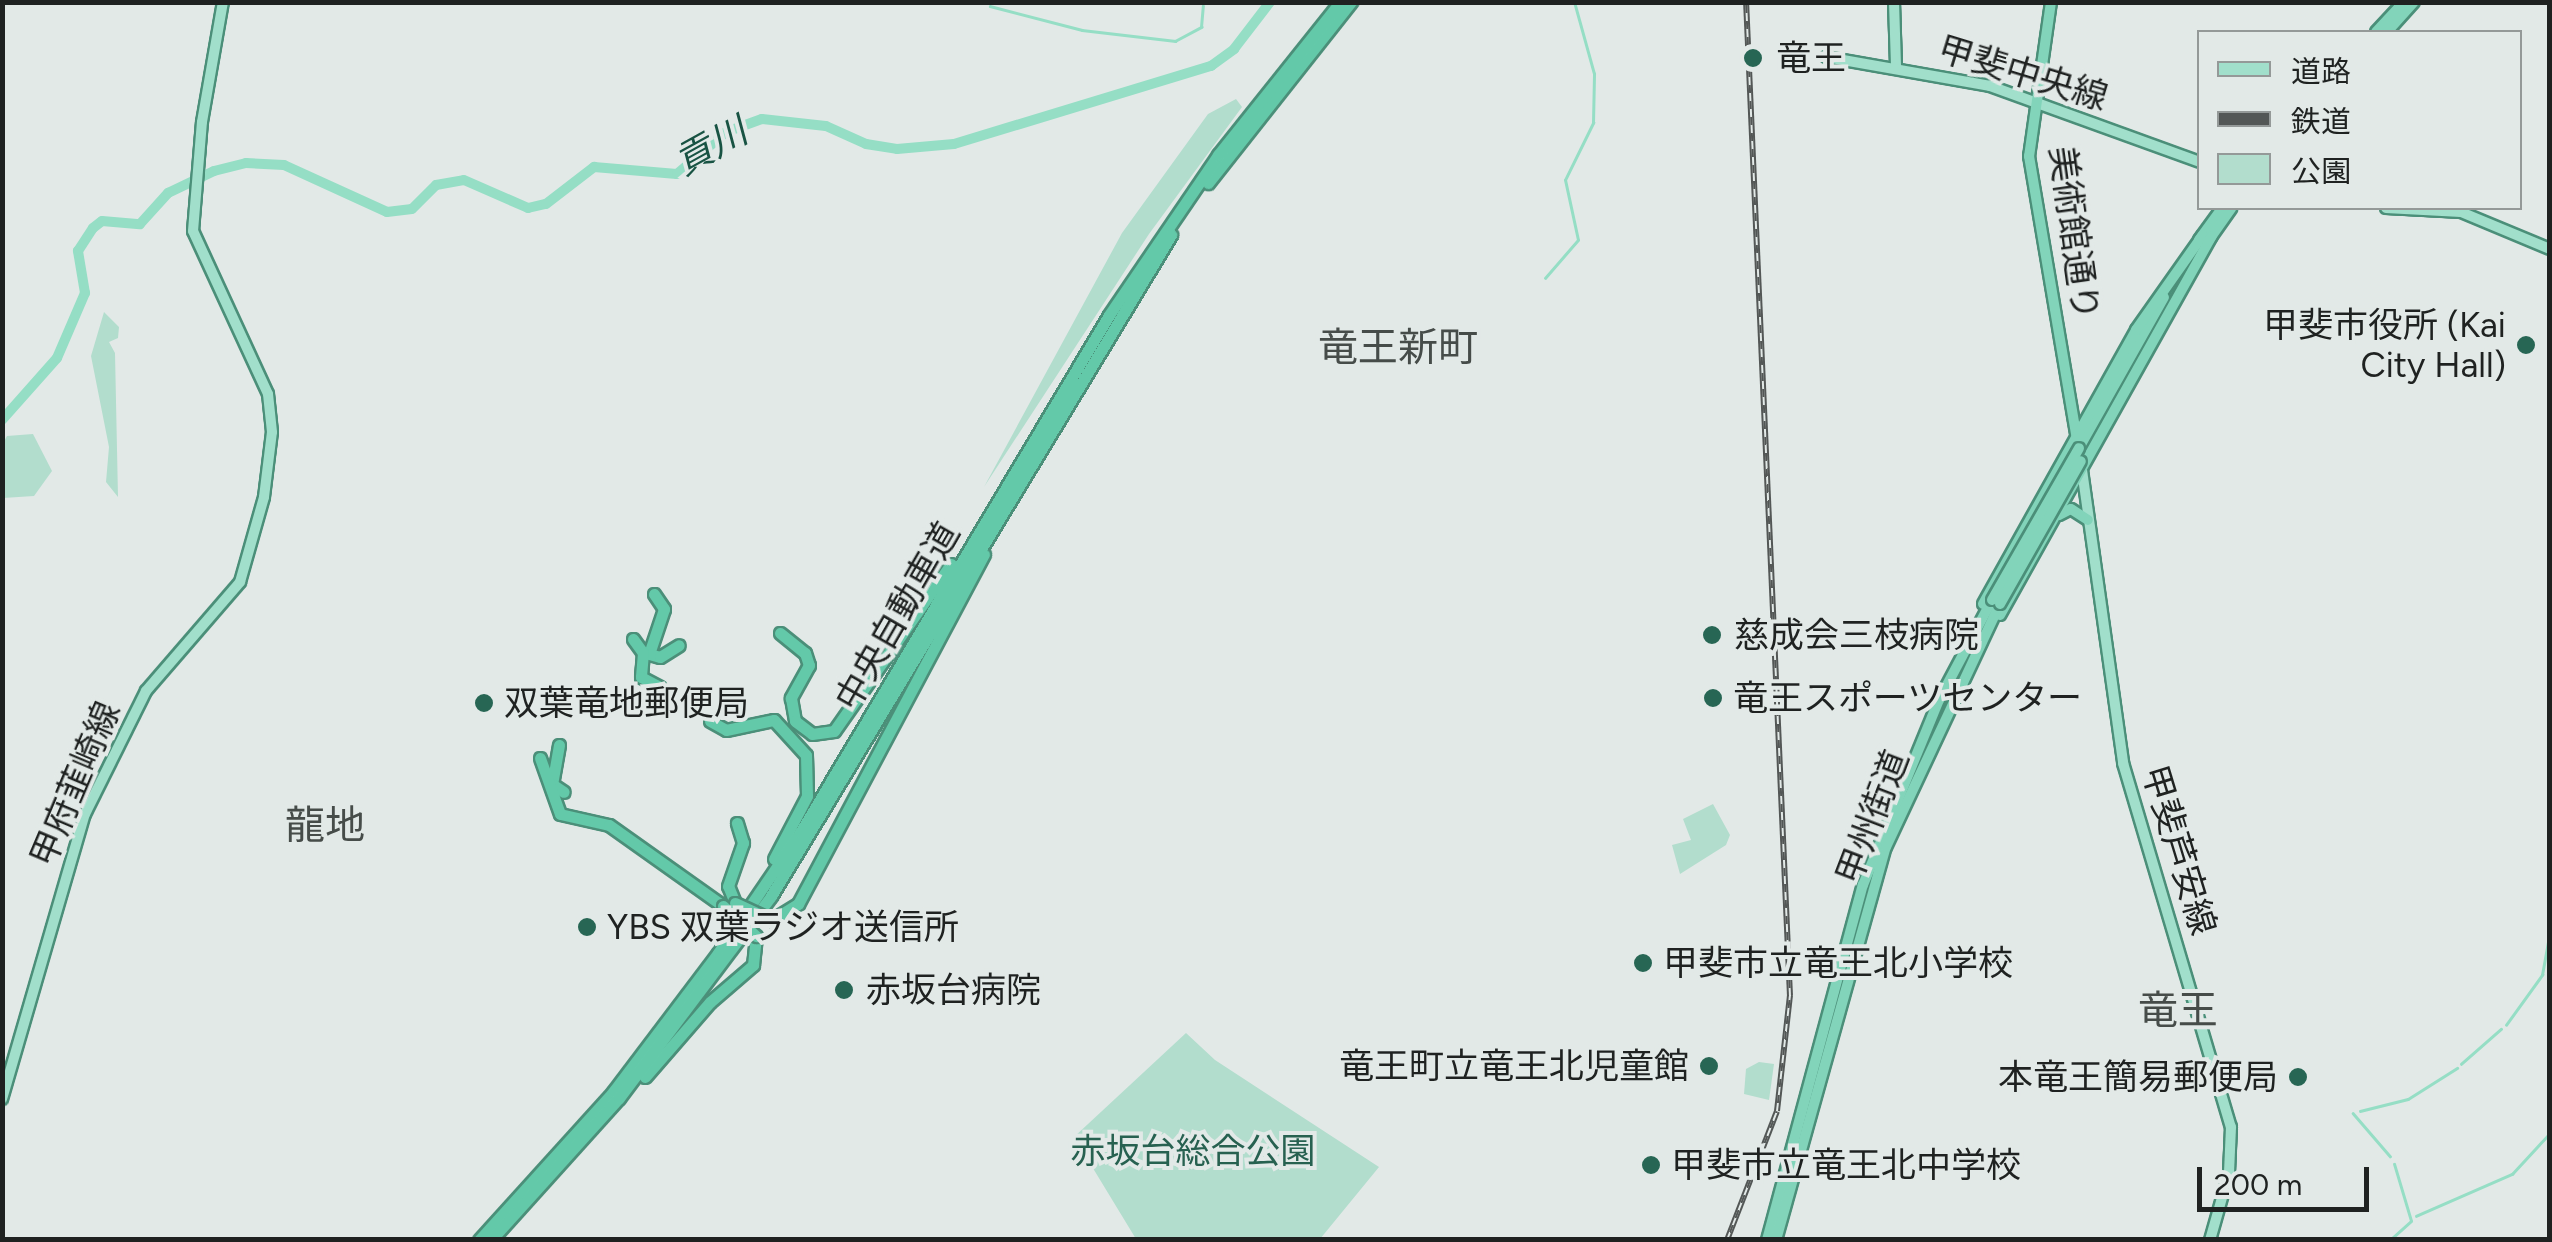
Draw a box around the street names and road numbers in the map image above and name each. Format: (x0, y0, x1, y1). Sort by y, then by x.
street label: 甲斐中央線 (1933, 27, 2113, 119)
street label: 美術館通り (2041, 143, 2107, 323)
street label: 中央自動車道 (826, 515, 968, 717)
street label: 甲府韮崎線 (21, 695, 129, 873)
street label: 甲州街道 (1827, 744, 1917, 890)
street label: 甲斐芦安線 (2133, 760, 2225, 940)

